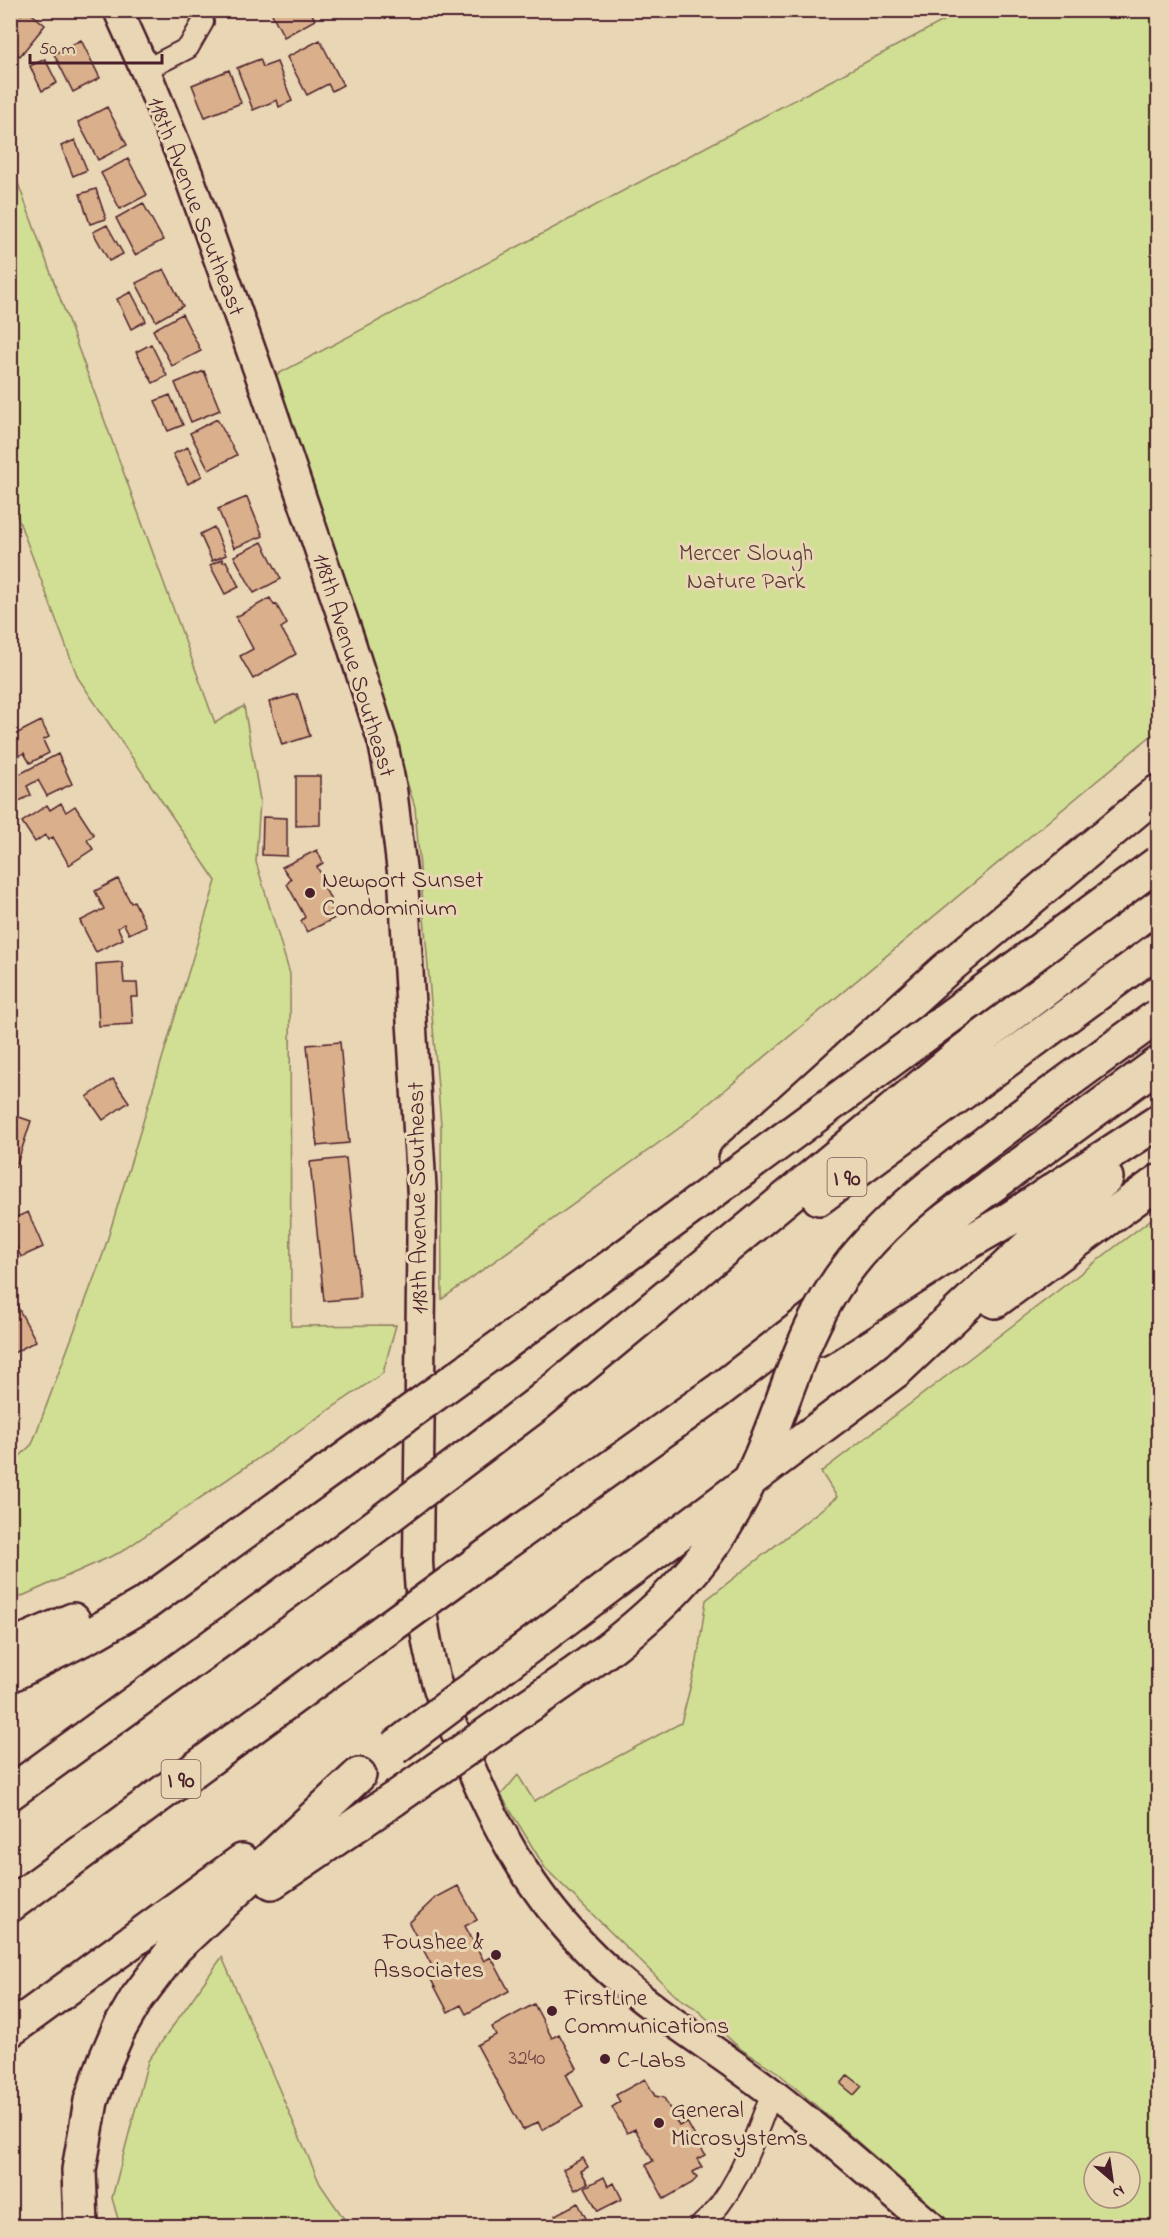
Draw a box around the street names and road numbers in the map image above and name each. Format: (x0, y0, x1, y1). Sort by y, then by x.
street label: 118th Avenue Southeast (137, 92, 253, 322)
street label: 118th Avenue Southeast (302, 549, 403, 782)
street label: 118th Avenue Southeast (400, 1081, 439, 1314)
road number: I 90 (828, 1158, 866, 1196)
road number: I 90 (162, 1760, 201, 1798)

